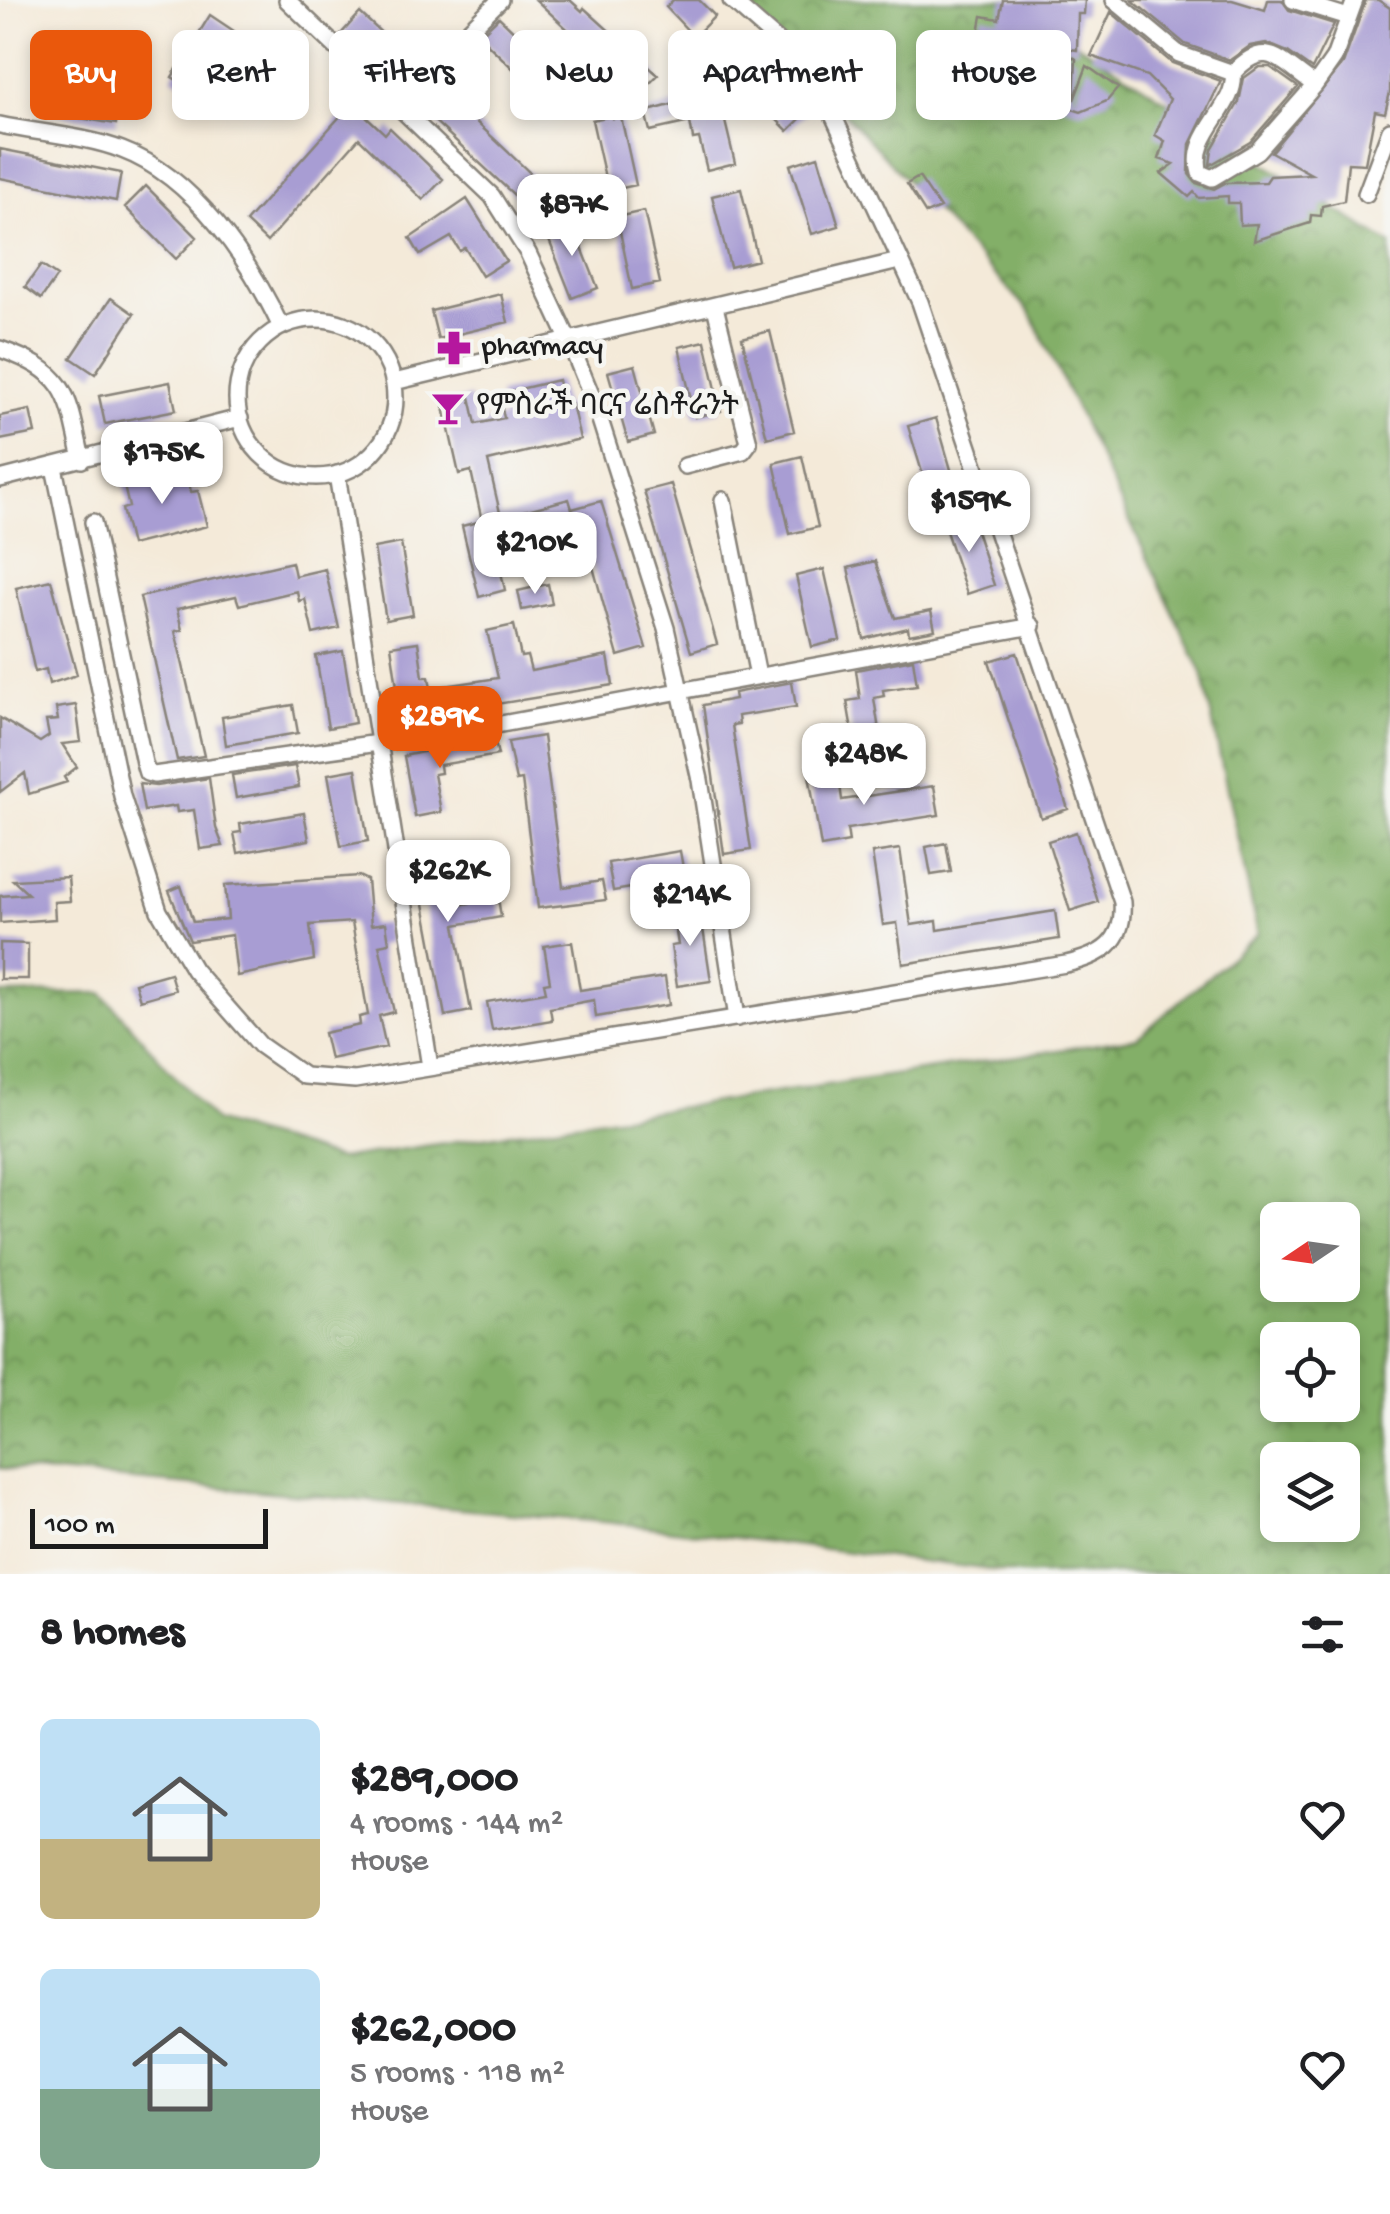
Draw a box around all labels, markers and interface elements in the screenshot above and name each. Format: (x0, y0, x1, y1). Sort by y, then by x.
chip: Buy (30, 30, 152, 120)
chip: Rent (172, 30, 309, 120)
chip: Filters (329, 30, 490, 120)
chip: New (510, 30, 648, 120)
chip: Apartment (668, 30, 896, 120)
chip: House (916, 30, 1071, 120)
pin: $87K (513, 174, 631, 259)
text: $87K (539, 187, 605, 225)
pharmacy icon: pharmacy (435, 329, 473, 367)
place label: pharmacy (481, 331, 603, 366)
place label: የምስራች ባርና ሬስቶራንት (476, 388, 739, 426)
bar icon: የምስራች ባርና ሬስቶራንት (429, 389, 467, 427)
pin: $175K (92, 422, 232, 507)
text: $175K (123, 435, 201, 473)
pin: $159K (899, 470, 1039, 555)
text: $159K (930, 483, 1008, 521)
pin: $210K (465, 512, 605, 597)
text: $210K (496, 525, 574, 563)
pin: $289K (370, 686, 510, 771)
text: $289K (399, 699, 481, 737)
pin: $248K (794, 723, 934, 808)
text: $248K (824, 736, 904, 774)
pin: $262K (378, 840, 518, 925)
text: $262K (408, 853, 488, 891)
pin: $214K (620, 864, 760, 949)
text: $214K (652, 877, 728, 915)
north arrow (1260, 1202, 1360, 1302)
map controls (1260, 1202, 1360, 1542)
button: locate (1260, 1322, 1360, 1422)
button: layers (1260, 1442, 1360, 1542)
scale bar (30, 1504, 268, 1548)
text: 100 m (45, 1510, 115, 1543)
icon: filters (1295, 1607, 1350, 1662)
text: 8 homes (40, 1610, 184, 1659)
text: $289,000 (350, 1757, 518, 1806)
icon: home (120, 1759, 240, 1879)
icon: heart (1295, 1792, 1350, 1847)
text: 4 rooms · 144 m² (350, 1806, 563, 1844)
text: House (350, 1844, 428, 1882)
text: $262,000 (350, 2007, 516, 2056)
icon: home (120, 2009, 240, 2129)
icon: heart (1295, 2042, 1350, 2097)
text: 5 rooms · 118 m² (350, 2056, 565, 2094)
text: House (350, 2094, 428, 2132)

